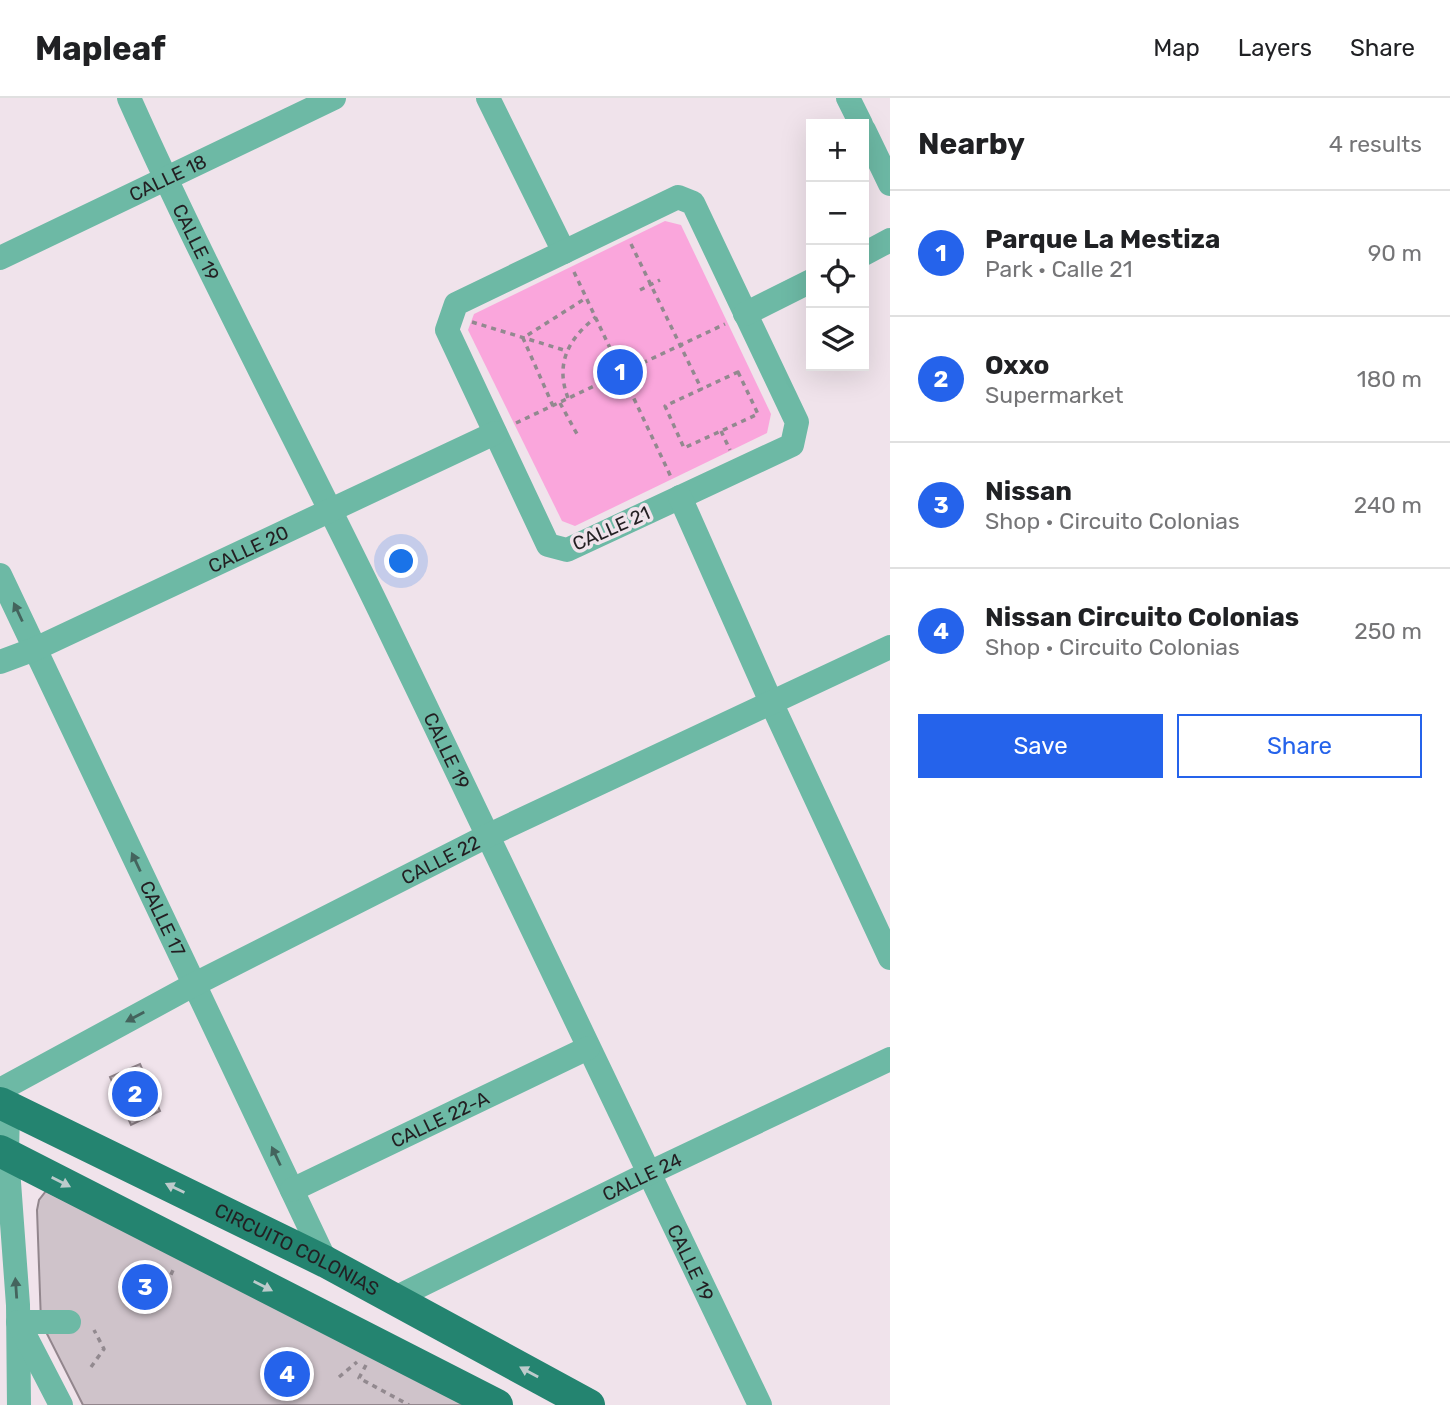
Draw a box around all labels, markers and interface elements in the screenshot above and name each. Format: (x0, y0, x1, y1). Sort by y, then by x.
text: Mapleaf (35, 29, 166, 68)
text: Map (1153, 34, 1200, 62)
text: Layers (1238, 34, 1312, 62)
text: Share (1350, 34, 1415, 62)
map controls (806, 119, 869, 371)
button: + (806, 119, 869, 182)
text: Nearby (918, 126, 1025, 162)
text: 4 results (1329, 130, 1422, 158)
street label: CALLE 18 (126, 150, 210, 206)
button: − (806, 182, 869, 245)
street label: CALLE 19 (168, 200, 224, 284)
text: Parque La Mestiza (985, 224, 1220, 255)
text: 1 (935, 239, 947, 267)
text: 90 m (1368, 239, 1422, 267)
button: locate (806, 245, 869, 308)
text: Park · Calle 21 (985, 255, 1133, 283)
button: layers (806, 308, 869, 371)
pin: 1 (597, 346, 643, 398)
text: Oxxo (985, 350, 1049, 381)
text: 2 (934, 365, 948, 393)
text: 180 m (1357, 365, 1422, 393)
text: Supermarket (985, 381, 1123, 409)
text: Nissan (985, 476, 1072, 507)
text: 3 (933, 491, 949, 519)
text: 240 m (1354, 491, 1422, 519)
street label: CALLE 21 (569, 501, 653, 556)
text: Shop · Circuito Colonias (985, 507, 1240, 535)
street label: CALLE 20 (205, 521, 292, 578)
your location (384, 544, 418, 578)
one-way arrow (12, 602, 24, 622)
text: Nissan Circuito Colonias (985, 602, 1299, 633)
text: 4 (933, 617, 949, 645)
text: 250 m (1354, 617, 1422, 645)
text: Shop · Circuito Colonias (985, 633, 1240, 661)
street label: CALLE 19 (418, 709, 475, 793)
button: Save (918, 714, 1163, 778)
button: Share (1177, 714, 1422, 778)
street label: CALLE 22 (397, 831, 484, 890)
one-way arrow (131, 852, 142, 872)
street label: CALLE 17 (135, 877, 190, 960)
one-way arrow (125, 1011, 144, 1023)
pin: 2 (112, 1068, 158, 1120)
street label: CALLE 22-A (387, 1086, 493, 1153)
one-way arrow (270, 1146, 282, 1166)
street label: CALLE 24 (598, 1148, 686, 1206)
one-way arrow (51, 1177, 71, 1188)
one-way arrow (165, 1183, 185, 1194)
street label: CIRCUITO COLONIAS (211, 1198, 383, 1301)
street label: CALLE 19 (662, 1221, 719, 1305)
pin: 3 (122, 1261, 168, 1313)
one-way arrow (10, 1277, 21, 1299)
one-way arrow (253, 1280, 273, 1291)
pin: 4 (264, 1348, 310, 1400)
one-way arrow (519, 1366, 539, 1378)

